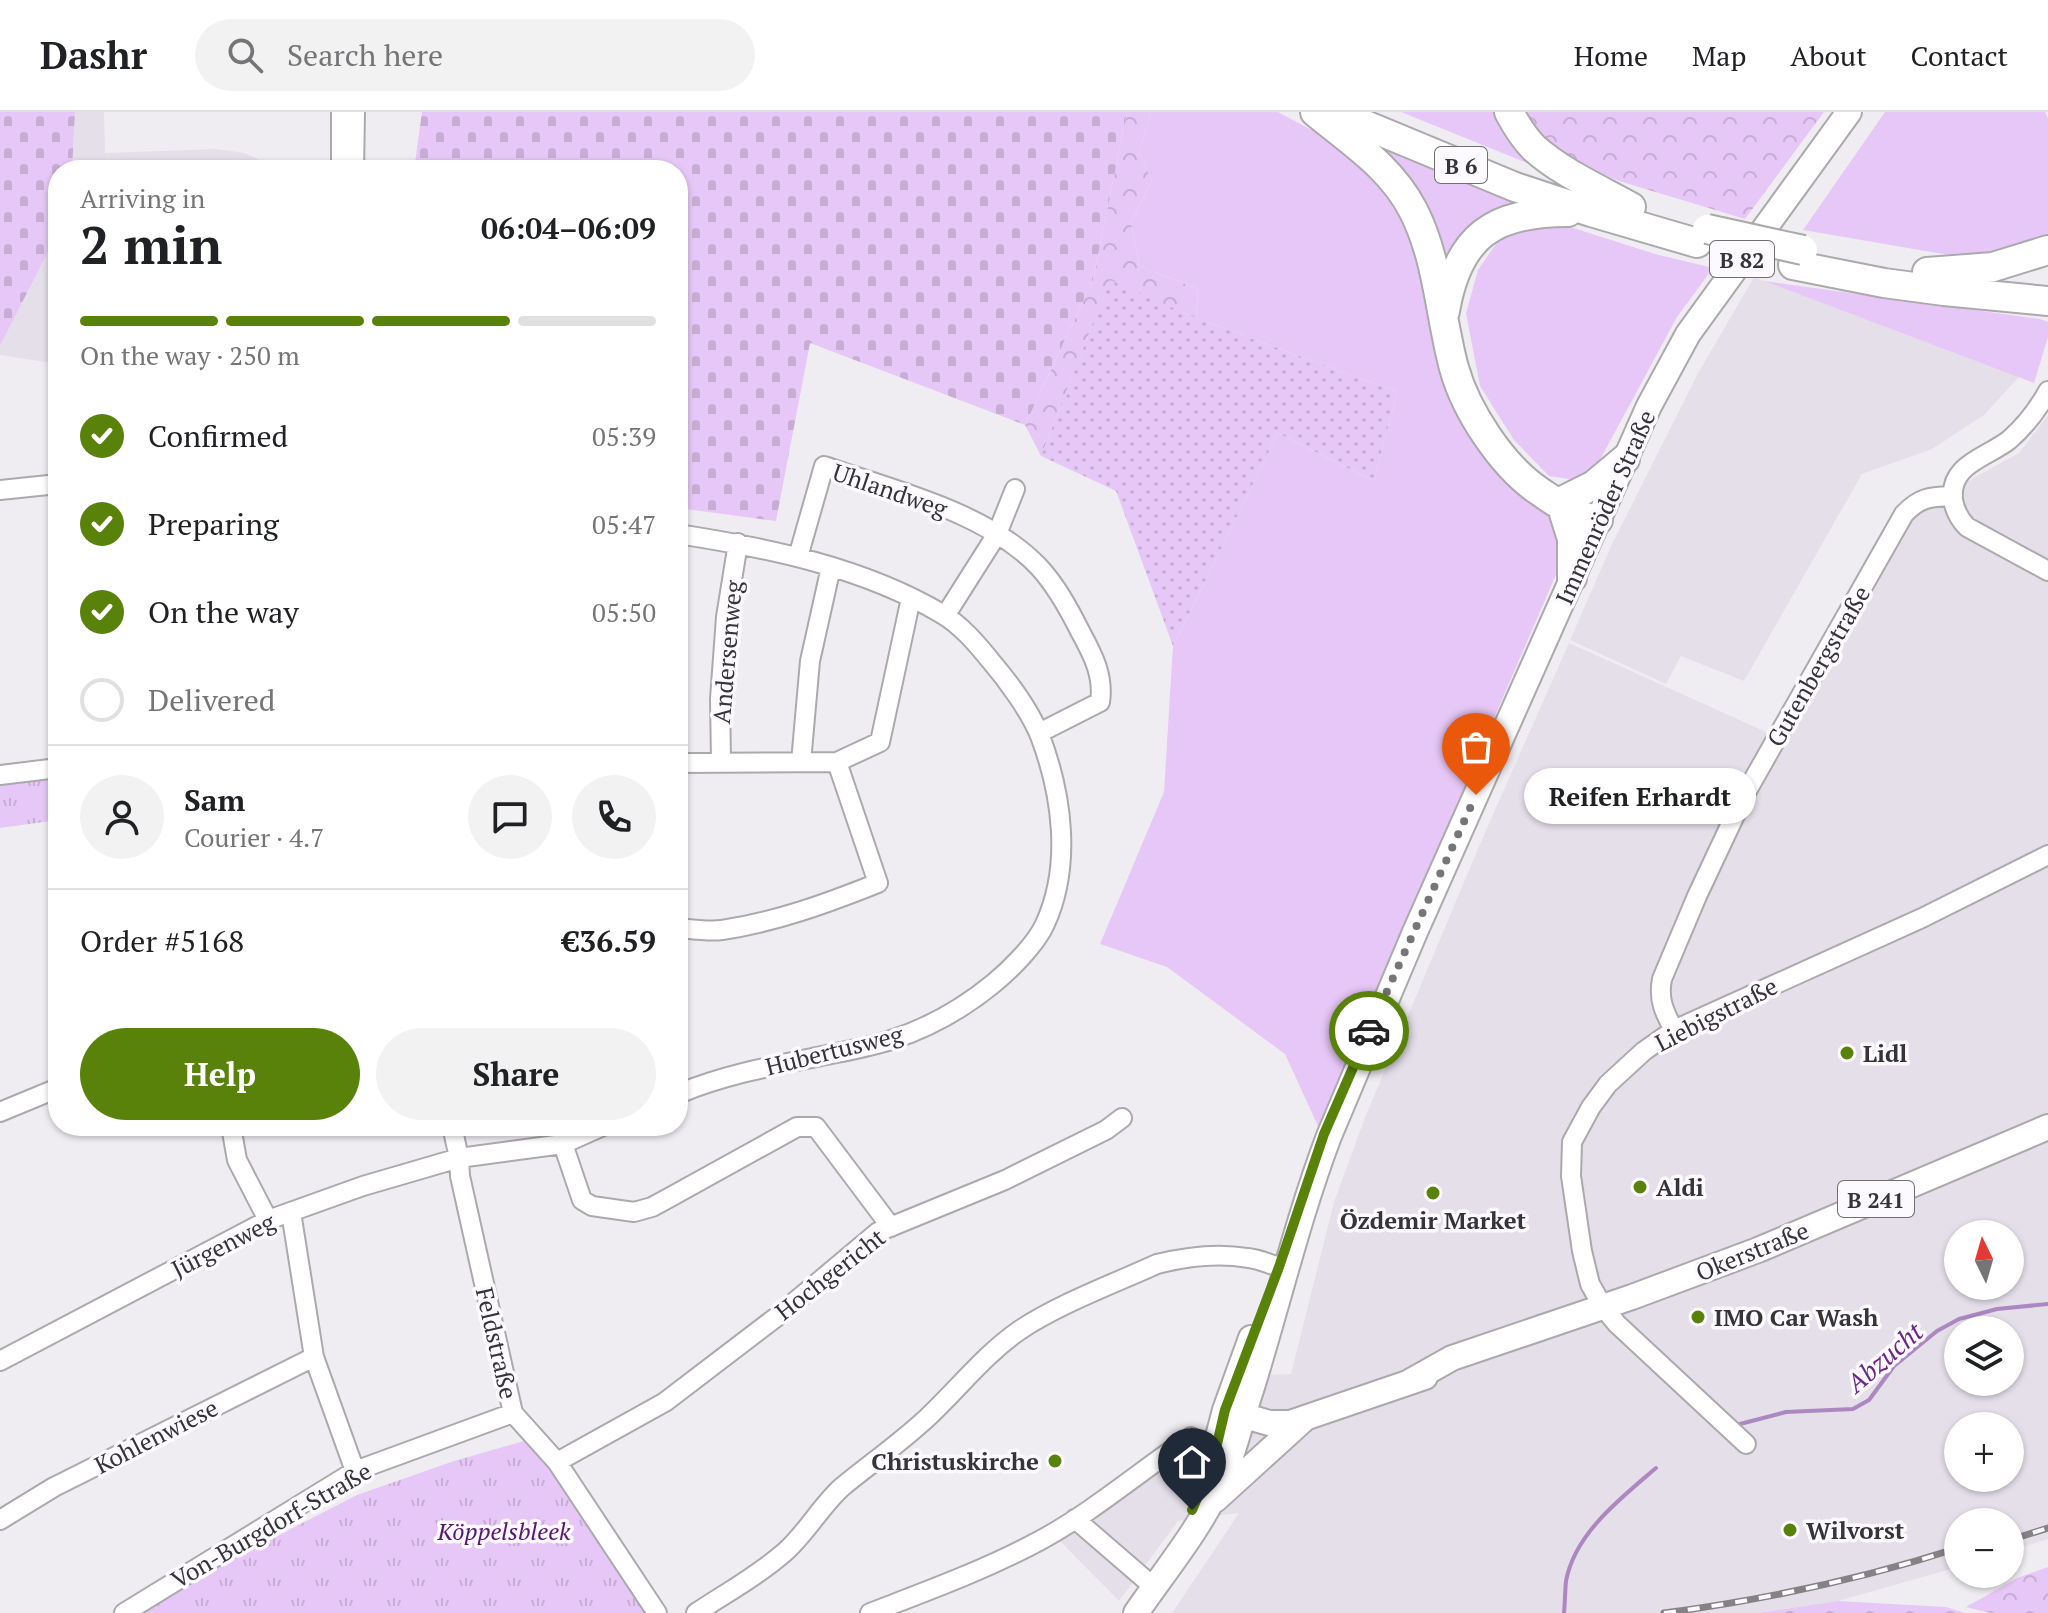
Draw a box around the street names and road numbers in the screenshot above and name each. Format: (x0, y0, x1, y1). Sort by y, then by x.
road number: B 6 (1435, 147, 1487, 183)
road number: B 82 (1710, 241, 1774, 277)
street label: Immenröder Straße (1548, 405, 1662, 609)
street label: Uhlandweg (829, 455, 952, 525)
street label: Andersenweg (705, 579, 749, 725)
street label: Gutenbergstraße (1759, 580, 1877, 752)
street label: Liebigstraße (1649, 969, 1783, 1059)
street label: Hubertusweg (762, 1017, 906, 1083)
road number: B 241 (1838, 1181, 1914, 1217)
street label: Jürgenweg (166, 1205, 280, 1285)
street label: Okerstraße (1691, 1214, 1813, 1288)
street label: Hochgericht (768, 1221, 892, 1327)
street label: Feldstraße (469, 1284, 525, 1402)
street label: Kohlenwiese (89, 1391, 223, 1481)
street label: Von-Burgdorf-Straße (165, 1455, 377, 1595)

